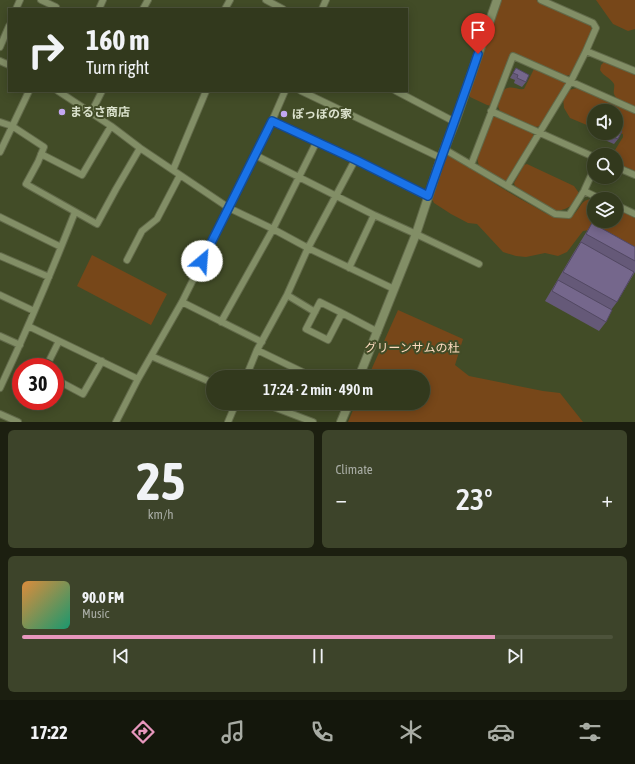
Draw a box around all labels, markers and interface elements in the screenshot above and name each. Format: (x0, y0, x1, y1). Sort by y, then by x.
pin (461, 13, 495, 54)
icon: arrive (467, 19, 489, 41)
icon: right (20, 24, 72, 76)
text: 160 m (86, 24, 149, 56)
text: Turn right (86, 57, 149, 78)
map controls (587, 104, 623, 228)
button: sound (587, 104, 623, 140)
place label: まるさ商店 (70, 105, 130, 119)
marker: まるさ商店 (57, 107, 67, 117)
place label: ぽっぽの家 (292, 107, 352, 121)
marker: ぽっぽの家 (279, 109, 289, 119)
button: search (587, 148, 623, 184)
button: layers (587, 192, 623, 228)
position arrow (181, 240, 223, 282)
park label: グリーンサムの杜 (364, 341, 460, 355)
speed limit sign: 30 (12, 358, 64, 410)
text: 17:24 · 2 min · 490 m (263, 381, 373, 398)
text: 25 (136, 451, 185, 511)
text: Climate (336, 462, 373, 477)
text: 23° (456, 482, 492, 516)
text: − (336, 486, 347, 512)
text: + (602, 486, 613, 512)
text: km/h (148, 507, 174, 522)
text: 90.0 FM (82, 589, 124, 606)
text: Music (82, 606, 109, 621)
icon: previous (110, 645, 132, 667)
icon: pause (307, 645, 329, 667)
icon: next (504, 645, 526, 667)
icon: directions (129, 718, 157, 746)
icon: music (219, 718, 247, 746)
icon: phone (308, 718, 336, 746)
icon: climate (397, 718, 425, 746)
icon: car (487, 718, 515, 746)
icon: filters (576, 718, 604, 746)
text: 17:22 (31, 722, 68, 743)

